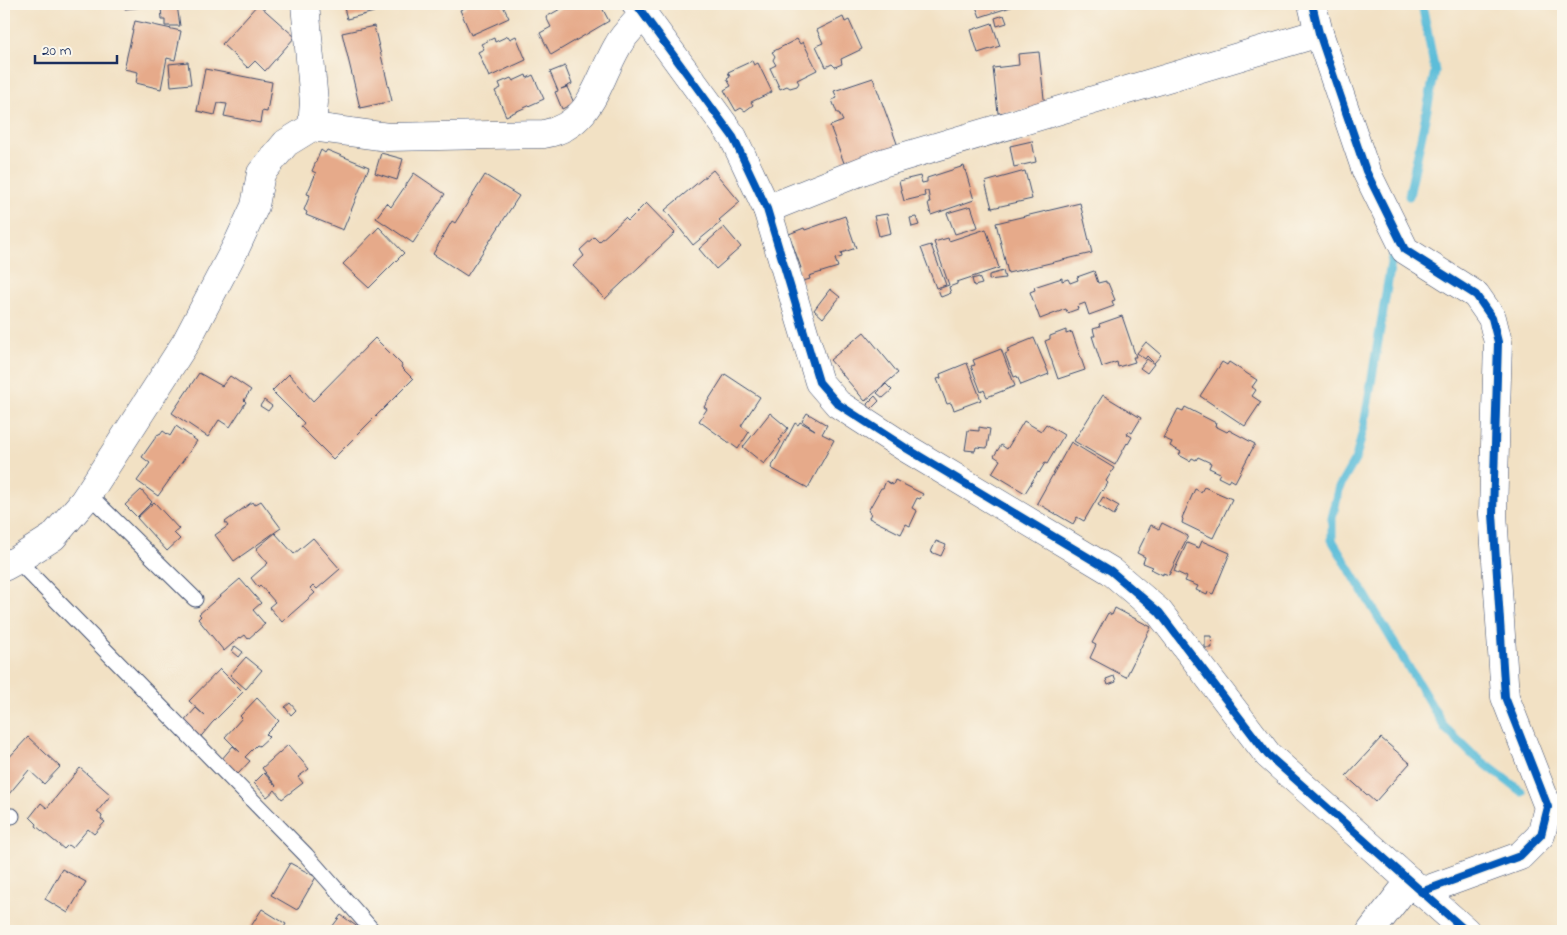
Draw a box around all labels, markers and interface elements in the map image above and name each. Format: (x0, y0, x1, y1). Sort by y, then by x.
scale bar (35, 32, 118, 64)
text: 20 m (42, 40, 72, 62)

